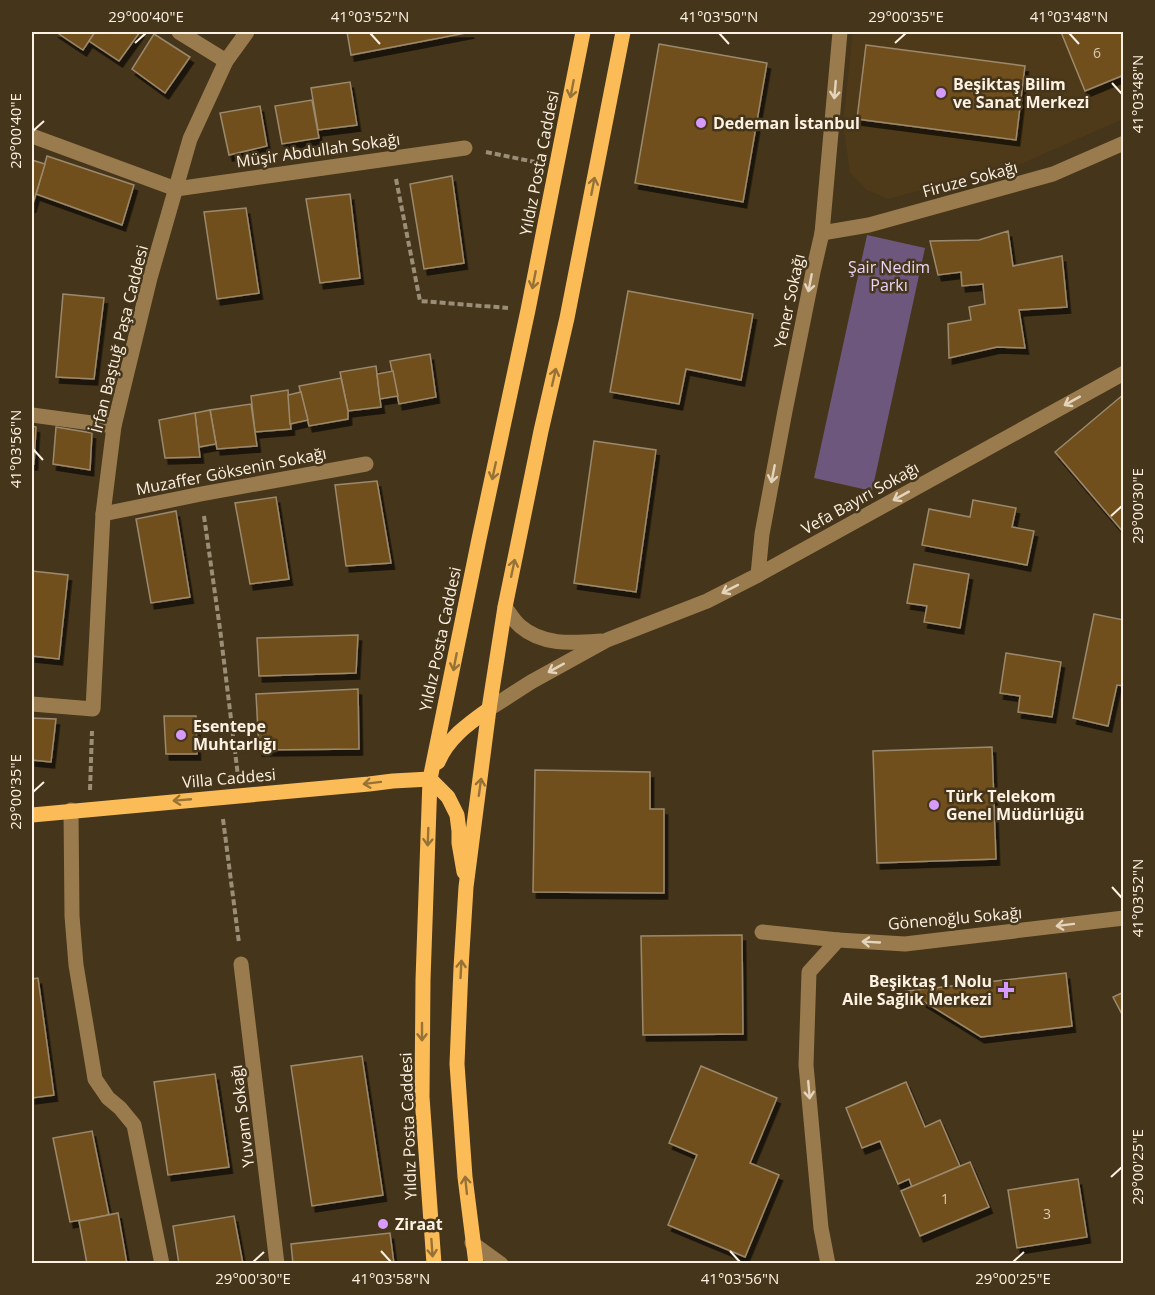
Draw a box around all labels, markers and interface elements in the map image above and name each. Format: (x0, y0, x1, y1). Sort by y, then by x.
text: 29°00'40"E (108, 6, 184, 26)
text: 41°03'52"N (331, 6, 409, 26)
text: 41°03'50"N (680, 6, 758, 26)
text: 29°00'35"E (868, 6, 944, 26)
text: 41°03'48"N (1030, 6, 1108, 26)
house number: 6 (1093, 43, 1101, 62)
text: 41°03'48"N (1127, 55, 1147, 133)
place label: Beşiktaş Bilim ve Sanat Merkezi (953, 73, 1089, 113)
one-way arrow (566, 79, 577, 98)
one-way arrow (829, 79, 840, 99)
marker: Beşiktaş Bilim ve Sanat Merkezi (934, 86, 948, 100)
street label: Yıldız Posta Caddesi (514, 89, 564, 237)
text: 29°00'40"E (5, 93, 25, 169)
place label: Dedeman İstanbul (713, 112, 860, 134)
marker: Dedeman İstanbul (694, 116, 708, 130)
street label: Müşir Abdullah Sokağı (235, 128, 401, 172)
street label: Firuze Sokağı (920, 156, 1020, 202)
one-way arrow (588, 177, 599, 197)
street label: İrfan Baştuğ Paşa Caddesi (85, 243, 153, 435)
street label: Yener Sokağı (768, 252, 810, 350)
park label: Şair Nedim Parkı (848, 256, 930, 296)
one-way arrow (528, 270, 539, 289)
one-way arrow (804, 273, 816, 292)
one-way arrow (548, 368, 560, 387)
one-way arrow (1064, 396, 1081, 408)
text: 41°03'56"N (5, 410, 25, 488)
street label: Muzaffer Göksenin Sokağı (134, 442, 328, 500)
street label: Vefa Bayırı Sokağı (797, 457, 923, 539)
one-way arrow (488, 461, 499, 480)
one-way arrow (767, 464, 778, 484)
text: 29°00'30"E (1127, 468, 1147, 544)
one-way arrow (893, 490, 910, 502)
one-way arrow (508, 559, 519, 578)
street label: Yıldız Posta Caddesi (414, 565, 466, 713)
one-way arrow (722, 584, 740, 595)
one-way arrow (449, 652, 460, 671)
one-way arrow (548, 662, 565, 674)
place label: Esentepe Muhtarlığı (193, 715, 277, 755)
marker: Esentepe Muhtarlığı (174, 728, 188, 742)
text: 29°00'35"E (5, 754, 25, 830)
street label: Villa Caddesi (181, 763, 277, 793)
one-way arrow (363, 778, 382, 789)
one-way arrow (474, 778, 485, 798)
place label: Türk Telekom Genel Müdürlüğü (946, 785, 1085, 825)
one-way arrow (172, 795, 192, 806)
marker: Türk Telekom Genel Müdürlüğü (927, 798, 941, 812)
one-way arrow (423, 827, 434, 847)
text: 41°03'52"N (1127, 859, 1147, 937)
street label: Gönenoğlu Sokağı (887, 901, 1023, 935)
one-way arrow (1056, 920, 1076, 931)
one-way arrow (862, 936, 882, 947)
one-way arrow (455, 960, 466, 980)
place label: Beşiktaş 1 Nolu Aile Sağlık Merkezi (842, 970, 992, 1010)
marker: Beşiktaş 1 Nolu Aile Sağlık Merkezi (997, 981, 1015, 999)
one-way arrow (416, 1022, 428, 1042)
street label: Yıldız Posta Caddesi (394, 1052, 422, 1200)
street label: Yuvam Sokağı (225, 1064, 259, 1168)
one-way arrow (804, 1080, 815, 1099)
text: 29°00'25"E (1127, 1129, 1147, 1205)
one-way arrow (460, 1175, 471, 1195)
house number: 1 (941, 1189, 949, 1208)
house number: 3 (1043, 1204, 1051, 1223)
place label: Ziraat (395, 1213, 443, 1235)
marker: Ziraat (376, 1217, 390, 1231)
one-way arrow (427, 1237, 438, 1257)
text: 29°00'30"E (215, 1268, 291, 1288)
text: 41°03'58"N (352, 1268, 430, 1288)
text: 41°03'56"N (701, 1268, 779, 1288)
text: 29°00'25"E (975, 1268, 1051, 1288)

